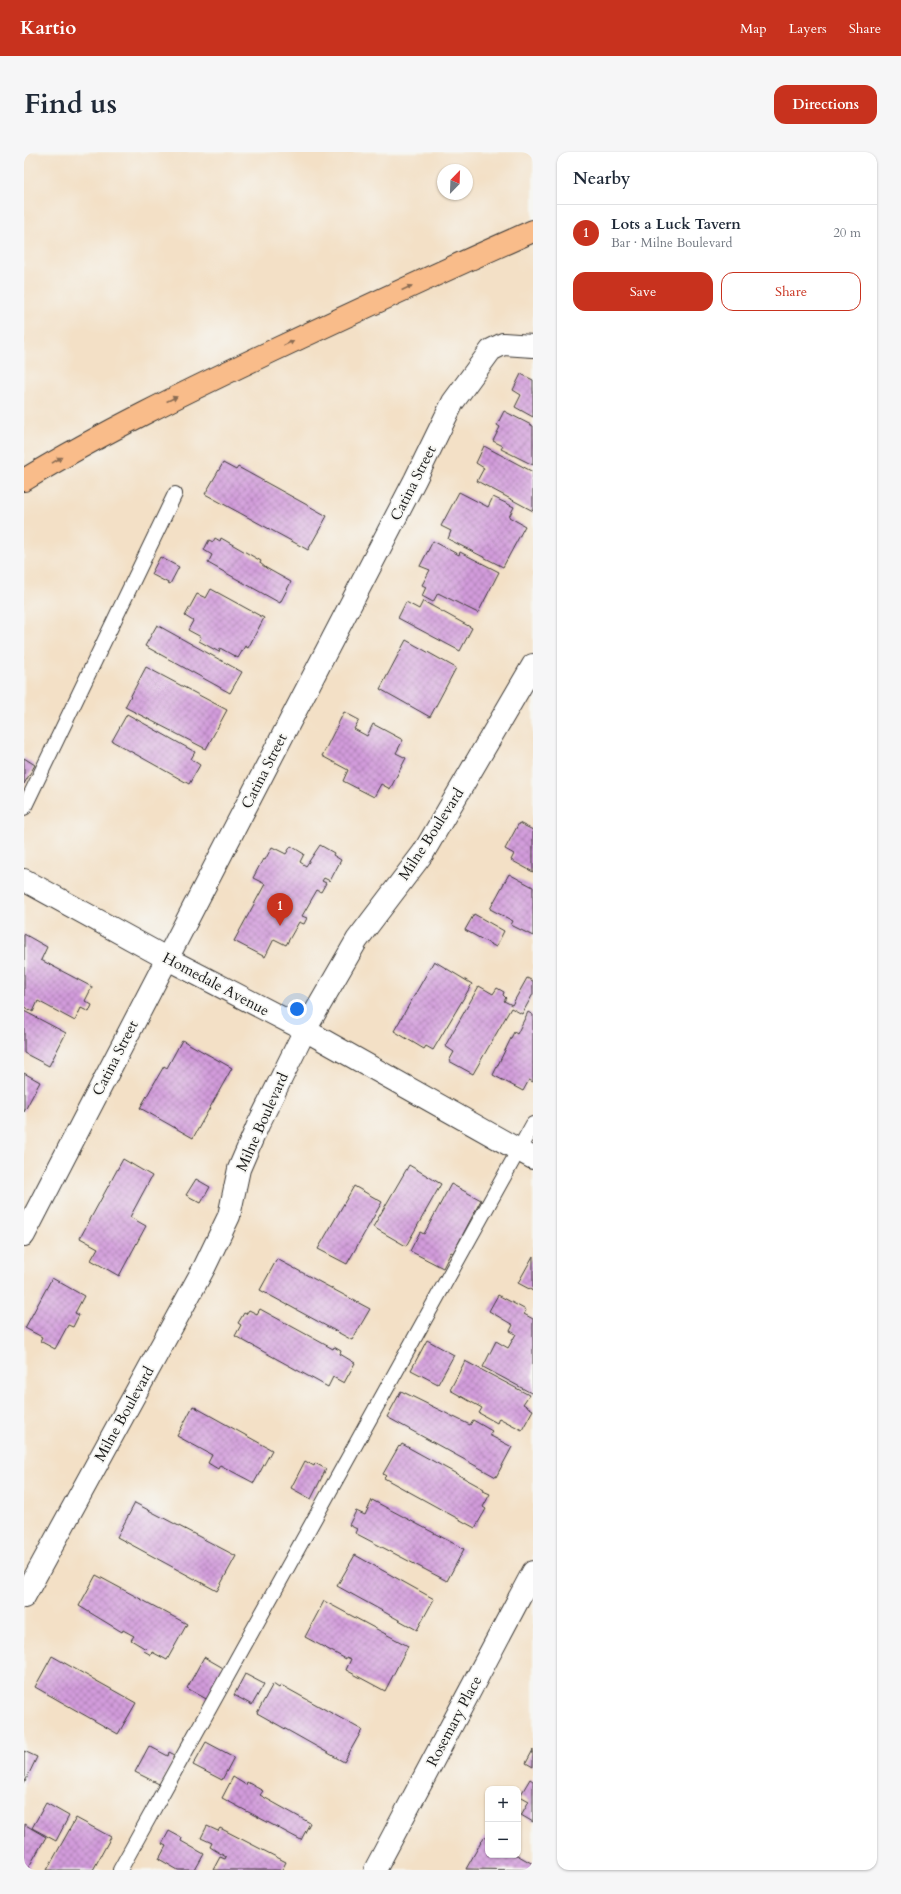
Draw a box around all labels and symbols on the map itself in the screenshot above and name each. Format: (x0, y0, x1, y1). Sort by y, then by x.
north arrow (437, 164, 473, 200)
one-way arrow (401, 285, 413, 291)
one-way arrow (284, 340, 295, 346)
one-way arrow (166, 396, 178, 402)
street label: Catina Street (385, 442, 441, 524)
one-way arrow (52, 456, 62, 464)
street label: Catina Street (236, 730, 292, 812)
street label: Milne Boulevard (394, 784, 468, 884)
pin: 1 (267, 893, 293, 926)
street label: Homedale Avenue (159, 947, 273, 1021)
your location (287, 999, 307, 1019)
street label: Catina Street (87, 1017, 143, 1099)
street label: Milne Boulevard (231, 1069, 293, 1175)
street label: Milne Boulevard (90, 1363, 159, 1465)
street label: Rosemary Place (422, 1672, 486, 1770)

